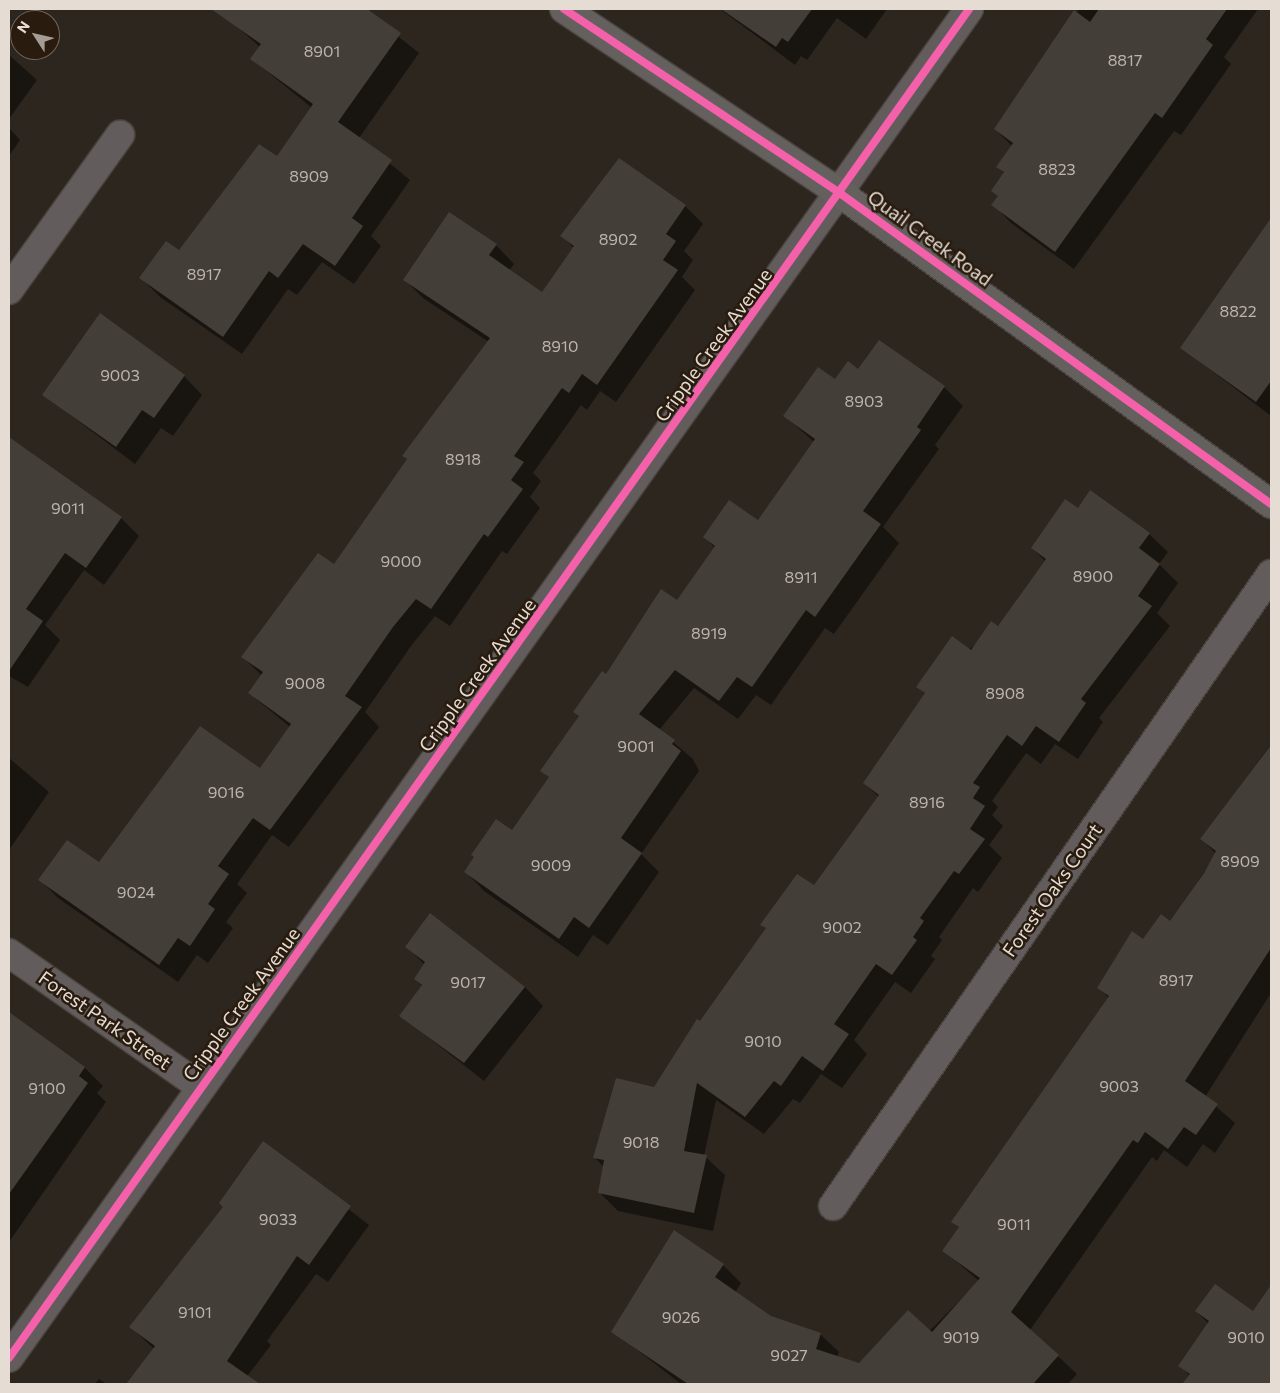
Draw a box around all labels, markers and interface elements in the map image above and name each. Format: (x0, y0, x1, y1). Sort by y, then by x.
north arrow (10, 10, 60, 60)
text: N (13, 18, 33, 36)
house number: 8901 (304, 41, 340, 61)
house number: 8817 (1108, 50, 1142, 70)
house number: 8823 (1038, 159, 1076, 179)
house number: 8909 (289, 166, 329, 186)
street label: Quail Creek Road (863, 185, 997, 291)
house number: 8902 (599, 229, 637, 249)
house number: 8917 (187, 264, 221, 284)
street label: Cripple Creek Avenue (650, 264, 776, 426)
house number: 8822 (1219, 301, 1257, 321)
house number: 8910 (542, 336, 578, 356)
house number: 9003 (100, 365, 140, 385)
house number: 8903 (845, 391, 883, 411)
house number: 8918 (445, 449, 481, 469)
house number: 9011 (51, 498, 85, 518)
house number: 9000 (380, 551, 422, 571)
house number: 8900 (1073, 566, 1113, 586)
house number: 8911 (784, 567, 818, 587)
street label: Cripple Creek Avenue (414, 594, 540, 756)
house number: 8919 (691, 623, 727, 643)
house number: 9008 (285, 673, 325, 693)
house number: 8908 (985, 683, 1025, 703)
house number: 9001 (617, 736, 655, 756)
house number: 9016 (208, 782, 244, 802)
house number: 8916 (909, 792, 945, 812)
street label: Forest Oaks Court (997, 819, 1107, 961)
house number: 8909 (1220, 851, 1260, 871)
house number: 9009 (531, 855, 571, 875)
house number: 9024 (117, 882, 155, 902)
house number: 9002 (822, 917, 862, 937)
street label: Cripple Creek Avenue (178, 923, 304, 1085)
street label: Forest Park Street (34, 966, 176, 1074)
house number: 8917 (1159, 970, 1193, 990)
house number: 9017 (450, 972, 486, 992)
house number: 9010 (744, 1031, 782, 1051)
house number: 9003 (1099, 1076, 1139, 1096)
house number: 9100 (28, 1078, 66, 1098)
house number: 9018 (623, 1132, 659, 1152)
house number: 9033 (259, 1209, 297, 1229)
house number: 9011 (997, 1214, 1031, 1234)
house number: 9101 (178, 1302, 212, 1322)
house number: 9026 (662, 1307, 700, 1327)
house number: 9019 (943, 1327, 979, 1347)
house number: 9010 (1227, 1327, 1265, 1347)
house number: 9027 (770, 1345, 808, 1365)

